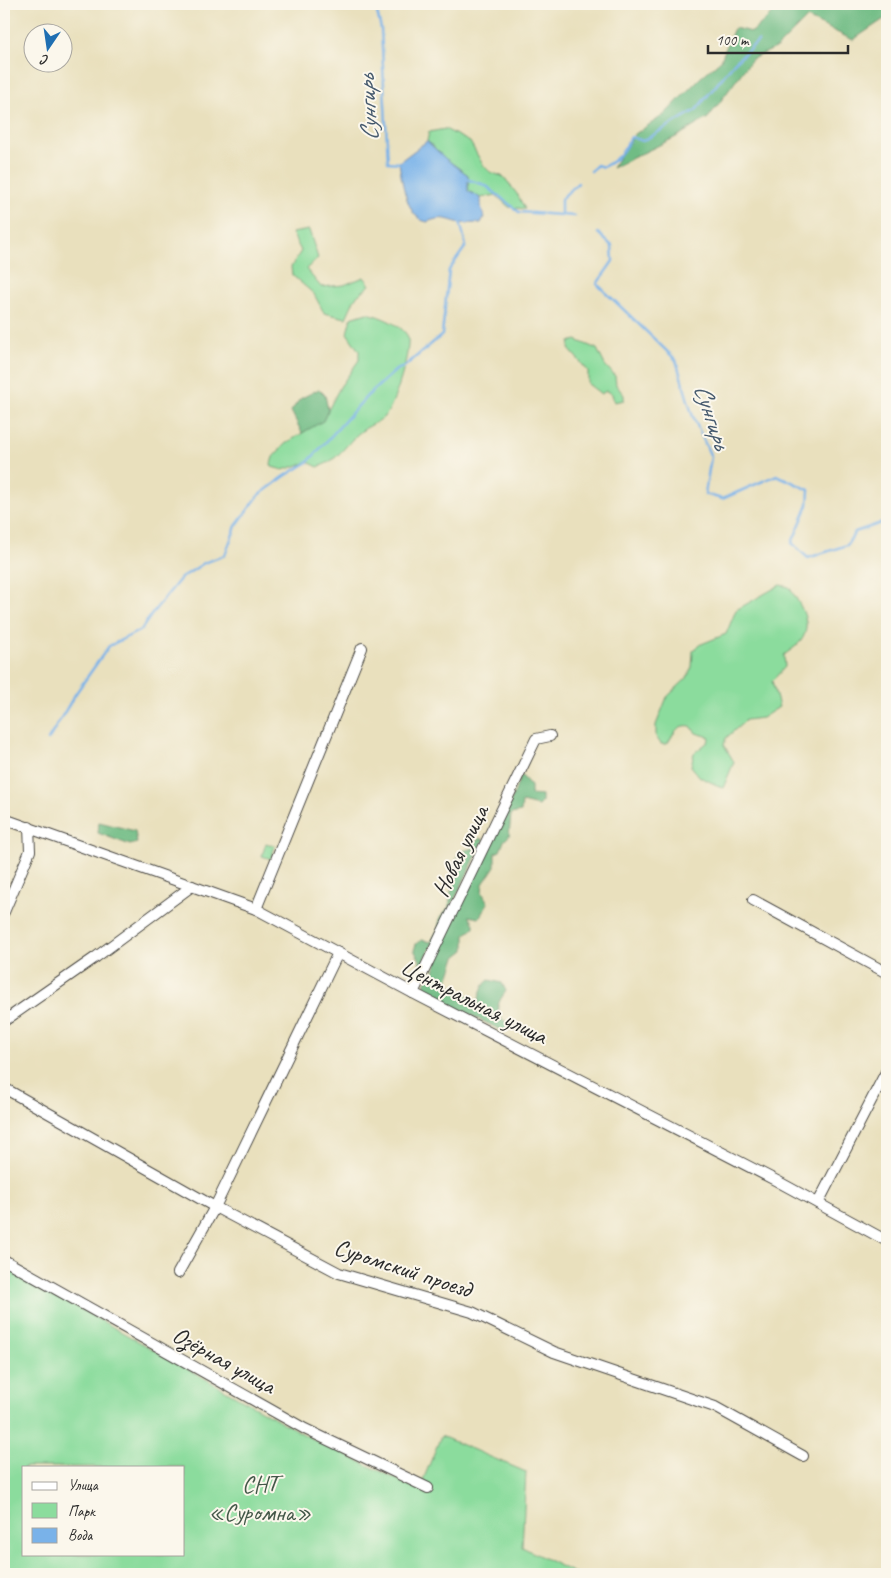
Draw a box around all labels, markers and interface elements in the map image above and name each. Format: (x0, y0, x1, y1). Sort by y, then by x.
north arrow (22, 22, 72, 72)
scale bar (708, 22, 848, 54)
text: 100 m (716, 31, 750, 50)
text: С (38, 51, 50, 69)
water label: Сунгирь (350, 71, 386, 142)
water label: Сунгирь (687, 380, 738, 456)
street label: Новая улица (425, 798, 496, 902)
street label: Центральная улица (396, 951, 554, 1052)
street label: Суромский проезд (331, 1232, 478, 1305)
street label: Озёрная улица (167, 1319, 282, 1402)
legend (22, 1466, 185, 1556)
park label: СНТ «Суромна» (209, 1469, 311, 1527)
text: Улица (68, 1476, 99, 1495)
text: Парк (68, 1502, 96, 1521)
text: Вода (68, 1526, 93, 1545)

